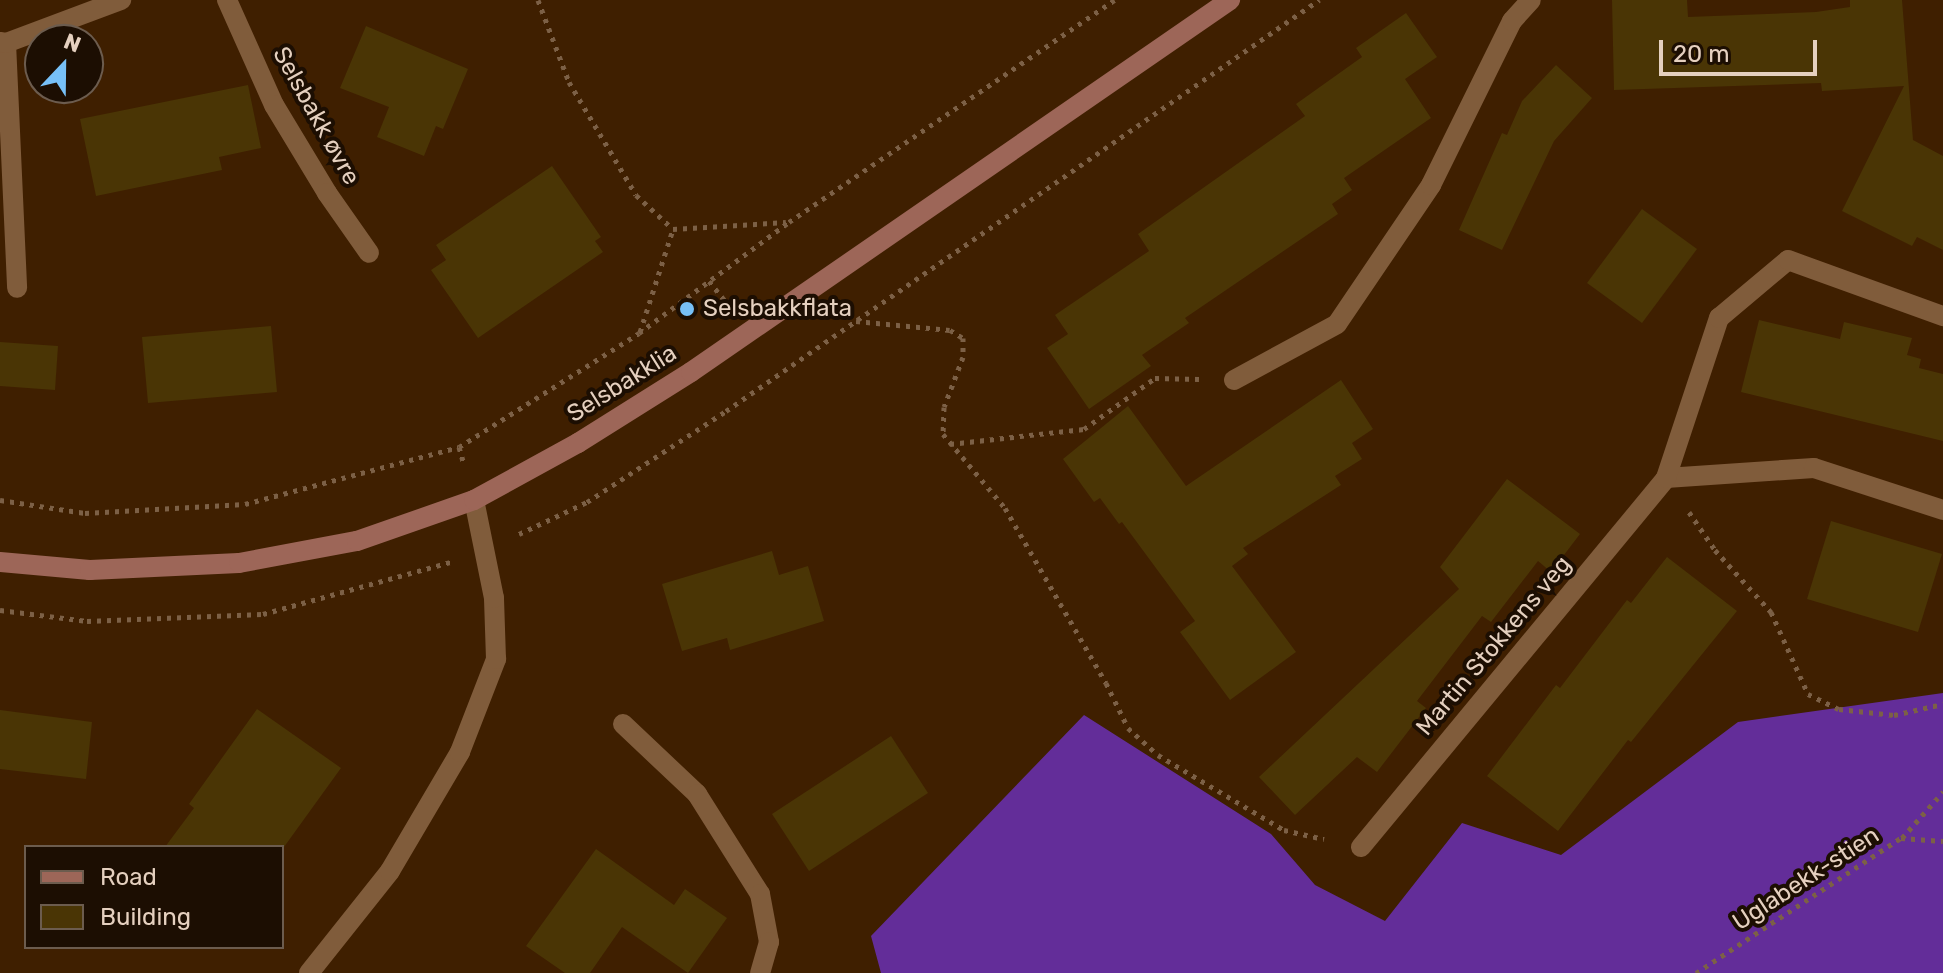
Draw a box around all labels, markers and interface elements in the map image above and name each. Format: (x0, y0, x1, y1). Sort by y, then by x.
north arrow (24, 24, 104, 104)
scale bar (1663, 24, 1821, 74)
text: N (60, 28, 85, 59)
text: 20 m (1673, 40, 1730, 68)
street label: Selsbakk øvre (266, 42, 366, 190)
place label: Selsbakkflata (703, 295, 852, 323)
marker: Selsbakkflata (678, 300, 696, 318)
street label: Selsbakklia (562, 339, 682, 429)
street label: Martin Stokkens veg (1410, 550, 1578, 742)
street label: Uglabekk-stien (1727, 821, 1885, 937)
legend (24, 845, 284, 949)
text: Road (100, 863, 157, 891)
text: Building (100, 903, 191, 931)

